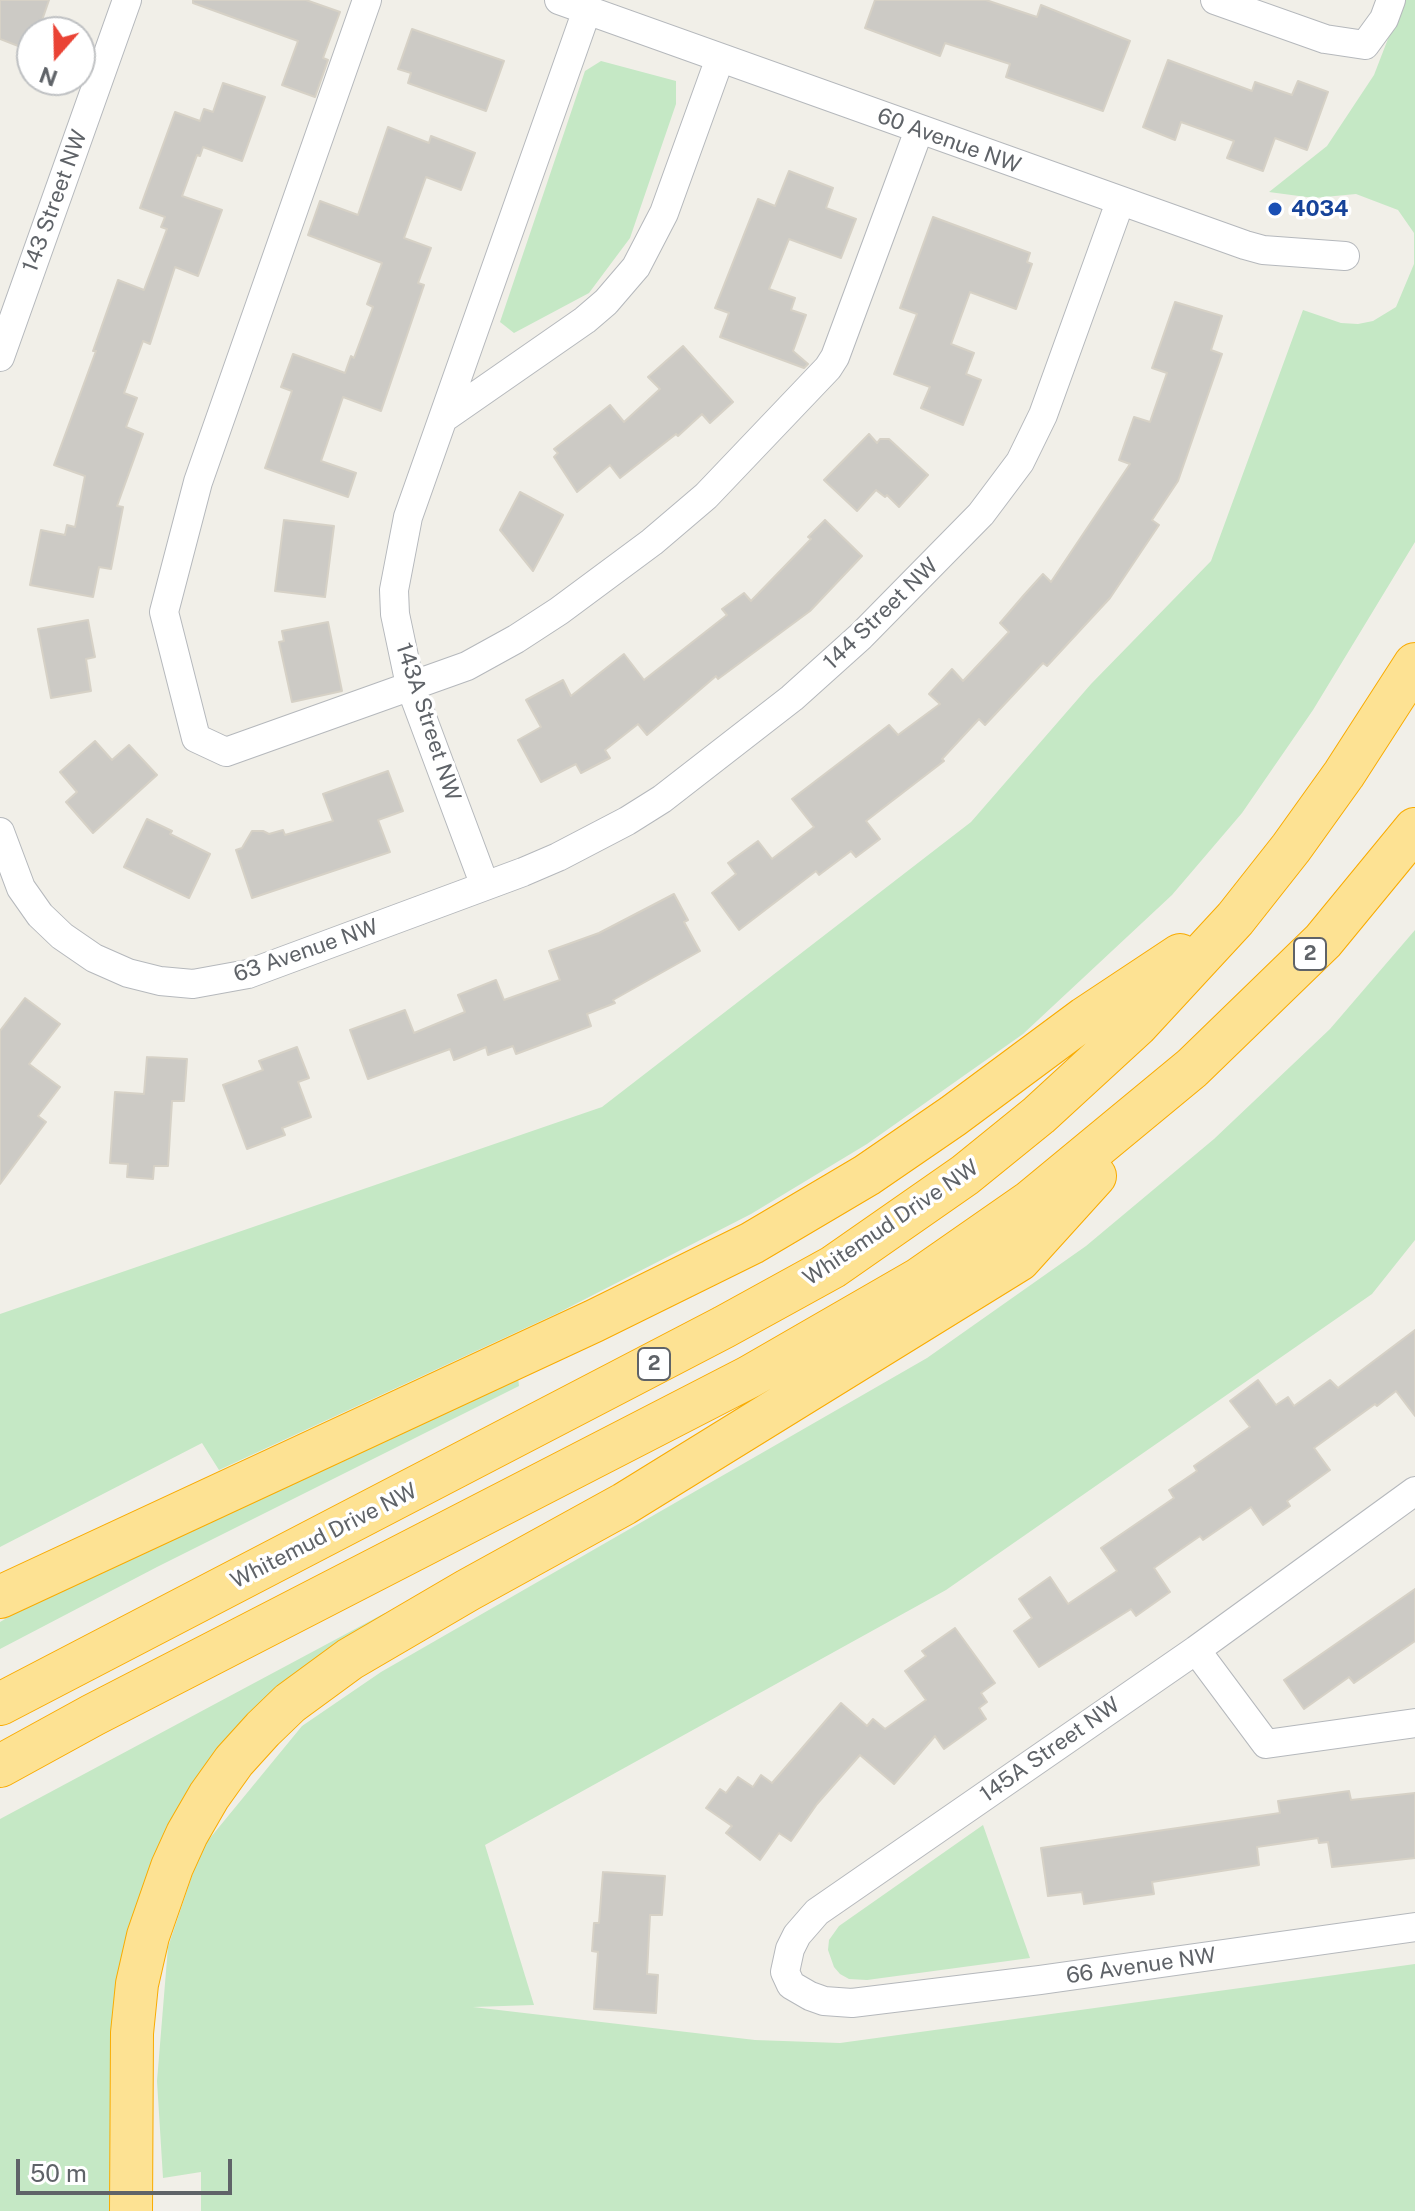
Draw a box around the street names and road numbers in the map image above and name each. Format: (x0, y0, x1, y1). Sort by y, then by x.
street label: 60 Avenue NW (874, 103, 1024, 179)
street label: 143 Street NW (17, 126, 93, 276)
street label: 144 Street NW (818, 553, 944, 675)
street label: 143A Street NW (390, 640, 466, 804)
street label: 63 Avenue NW (230, 914, 382, 988)
road number: 2 (1294, 938, 1326, 970)
street label: Whitemud Drive NW (798, 1155, 984, 1291)
road number: 2 (638, 1348, 670, 1380)
street label: Whitemud Drive NW (226, 1478, 422, 1594)
street label: 145A Street NW (975, 1692, 1125, 1808)
street label: 66 Avenue NW (1064, 1942, 1218, 1990)

